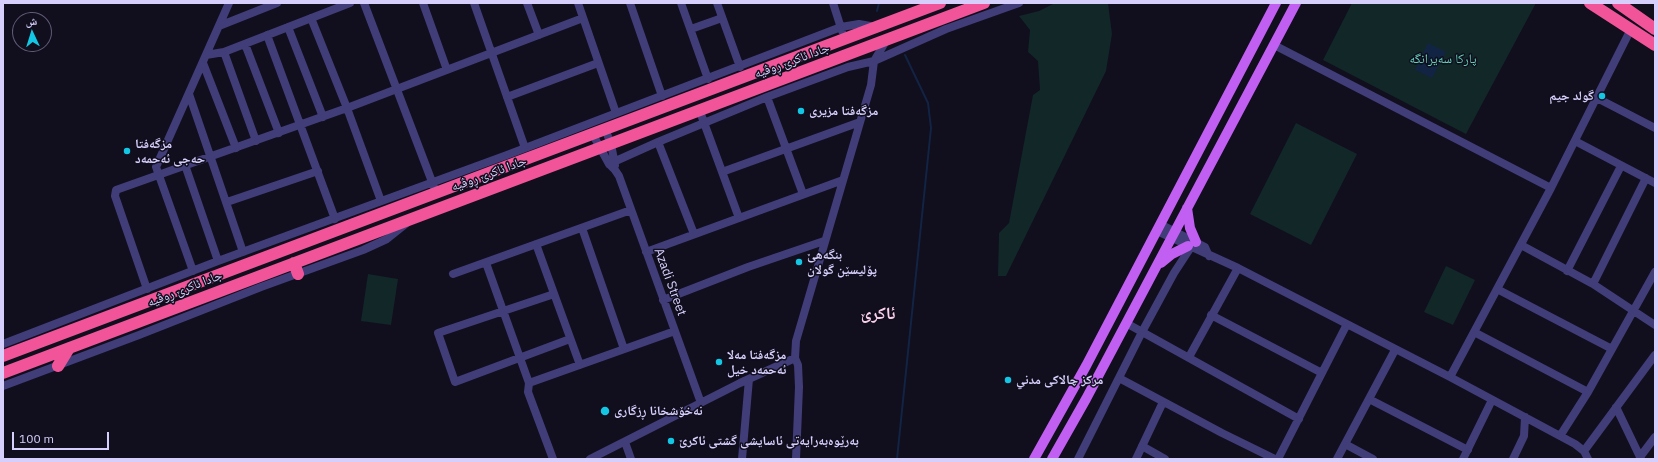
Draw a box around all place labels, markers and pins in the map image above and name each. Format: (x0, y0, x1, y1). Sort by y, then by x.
place label: گولد جیم (1549, 88, 1594, 104)
marker: گولد جیم (1597, 91, 1607, 101)
place label: مزگەفتا مزیری (809, 103, 878, 119)
marker: مزگەفتا مزیری (796, 106, 806, 116)
place label: مزگەفتا حەجی ئەحمەد (135, 136, 205, 167)
marker: مزگەفتا حەجی ئەحمەد (122, 146, 132, 156)
place label: بنگە‌ھێ پۆلیسێن گولان (807, 247, 877, 278)
marker: بنگە‌ھێ پۆلیسێن گولان (794, 257, 804, 267)
place label: مزگەفتا مەلا ئەحمەد خیل (727, 347, 786, 378)
marker: مزگەفتا مەلا ئەحمەد خیل (714, 357, 724, 367)
place label: مركز چالاکى مدني (1016, 372, 1103, 388)
marker: مركز چالاکى مدني (1003, 375, 1013, 385)
place label: نەخۆشخانا ڕزگاری (614, 403, 703, 419)
marker: نەخۆشخانا ڕزگاری (599, 405, 611, 417)
place label: بەرێوەبەرایەتی ئاسایشی گشتی ئاکرێ (679, 433, 859, 449)
marker: بەرێوەبەرایەتی ئاسایشی گشتی ئاکرێ (666, 436, 676, 446)

